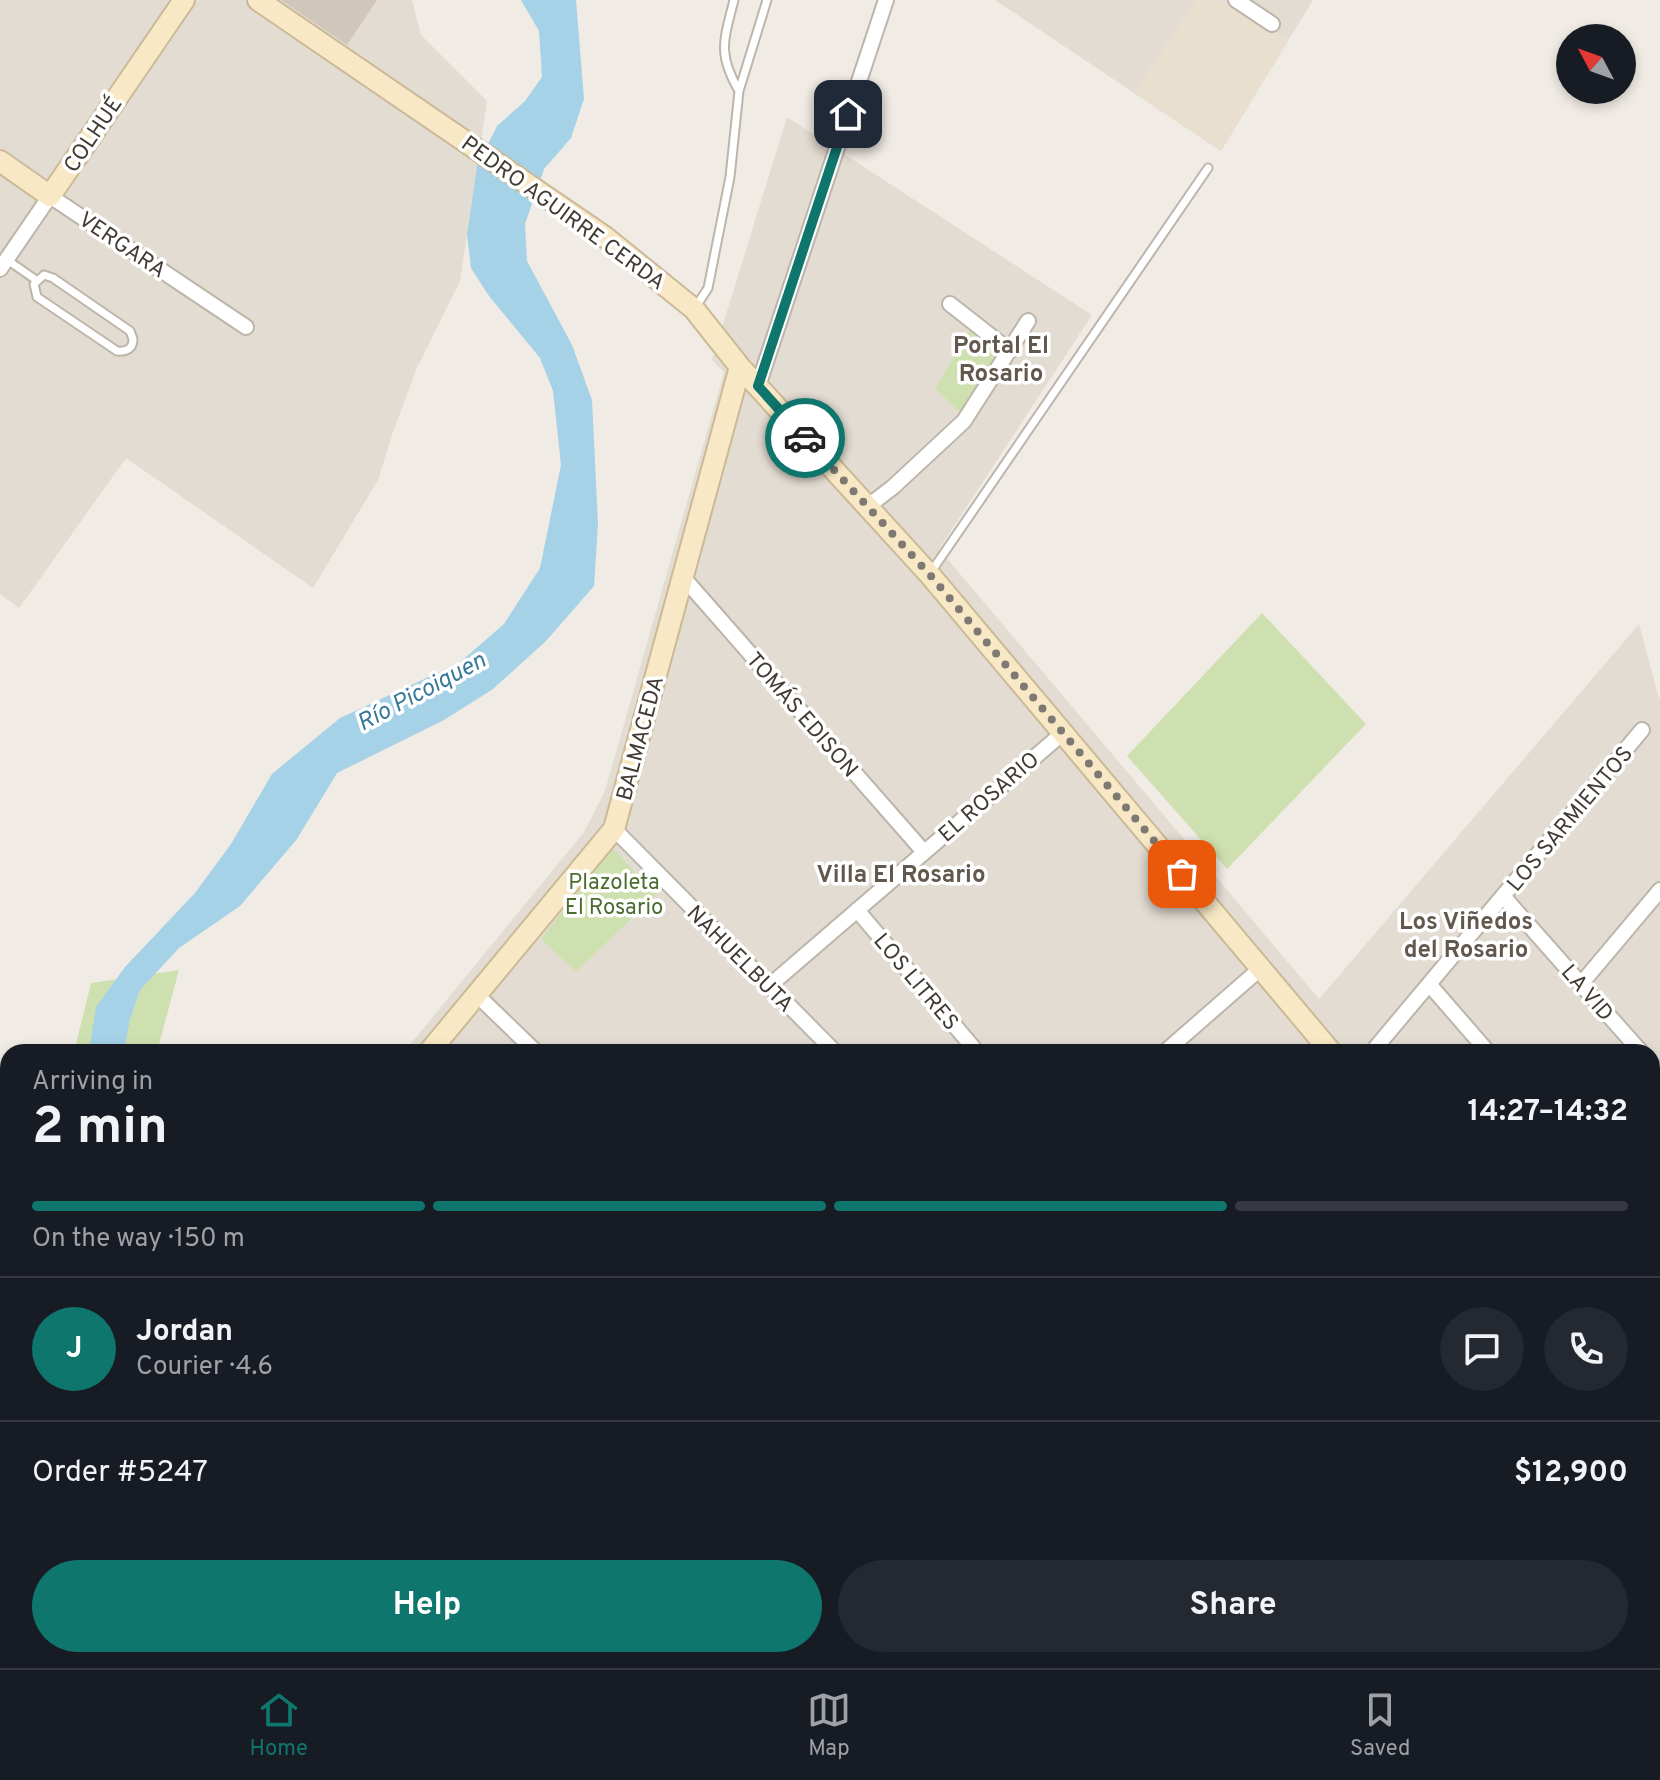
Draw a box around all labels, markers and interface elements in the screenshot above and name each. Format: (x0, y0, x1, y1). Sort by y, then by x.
north arrow (1556, 24, 1636, 104)
map controls (1556, 24, 1636, 104)
pin (814, 80, 882, 148)
street label: COLHUÉ (57, 91, 129, 179)
icon: home (826, 92, 870, 136)
street label: PEDRO AGUIRRE CERDA (455, 131, 670, 297)
street label: VERGARA (73, 207, 170, 285)
district label: Portal El Rosario (953, 332, 1049, 390)
courier (765, 398, 845, 478)
icon: car (783, 416, 827, 460)
water label: Río Picoiquen (352, 646, 491, 739)
street label: TOMÁS EDISON (739, 646, 864, 784)
street label: BALMACEDA (612, 673, 671, 804)
street label: LOS SARMIENTOS (1502, 741, 1640, 898)
street label: EL ROSARIO (934, 747, 1046, 849)
pin (1148, 840, 1216, 908)
icon: bag (1160, 852, 1204, 896)
district label: Villa El Rosario (817, 861, 986, 891)
park label: Plazoleta El Rosario (565, 870, 663, 922)
street label: NAHUELBUTA (680, 901, 798, 1019)
district label: Los Viñedos del Rosario (1399, 908, 1533, 966)
street label: LOS LITRES (867, 928, 964, 1037)
street label: LA VID (1554, 960, 1618, 1028)
text: Arriving in (32, 1066, 153, 1099)
text: 14:27–14:32 (1467, 1094, 1628, 1131)
text: 2 min (32, 1096, 168, 1162)
text: On the way · 150 m (32, 1223, 245, 1256)
button: chat (1440, 1307, 1524, 1391)
button: phone (1544, 1307, 1628, 1391)
text: Jordan (136, 1314, 233, 1351)
text: J (66, 1331, 82, 1368)
text: Courier · 4.6 (136, 1351, 273, 1384)
text: Order #5247 (32, 1455, 208, 1492)
text: $12,900 (1514, 1455, 1628, 1492)
button: Help (32, 1560, 822, 1652)
button: Share (838, 1560, 1628, 1652)
tab: Home (250, 1688, 308, 1763)
tab: Map (807, 1688, 851, 1763)
tab: Saved (1350, 1688, 1410, 1763)

